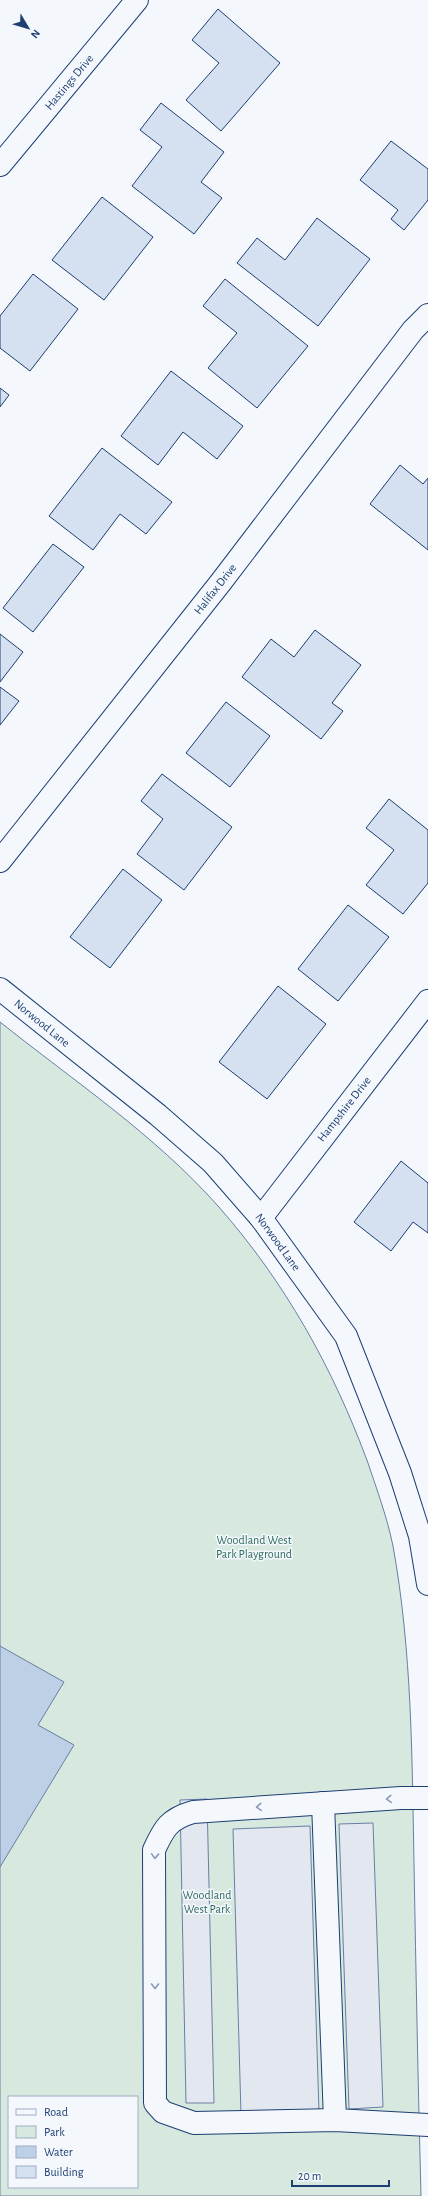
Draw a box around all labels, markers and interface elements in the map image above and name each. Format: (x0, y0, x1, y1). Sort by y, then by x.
north arrow (8, 8, 48, 48)
text: N (29, 27, 42, 40)
street label: Hastings Drive (43, 52, 95, 112)
street label: Halifax Drive (192, 561, 238, 617)
street label: Norwood Lane (12, 997, 72, 1049)
street label: Hampshire Drive (315, 1074, 373, 1144)
street label: Norwood Lane (253, 1211, 303, 1273)
park label: Woodland West Park Playground (216, 1534, 292, 1561)
one-way arrow (386, 1794, 392, 1803)
one-way arrow (256, 1803, 262, 1811)
one-way arrow (150, 1853, 159, 1859)
park label: Woodland West Park (183, 1889, 231, 1915)
one-way arrow (151, 1983, 159, 1989)
legend (8, 2096, 138, 2188)
text: Road (44, 2106, 68, 2118)
text: Park (44, 2126, 65, 2138)
text: Water (44, 2146, 73, 2158)
scale bar (292, 2162, 389, 2188)
text: Building (44, 2166, 84, 2178)
text: 20 m (298, 2170, 321, 2182)

